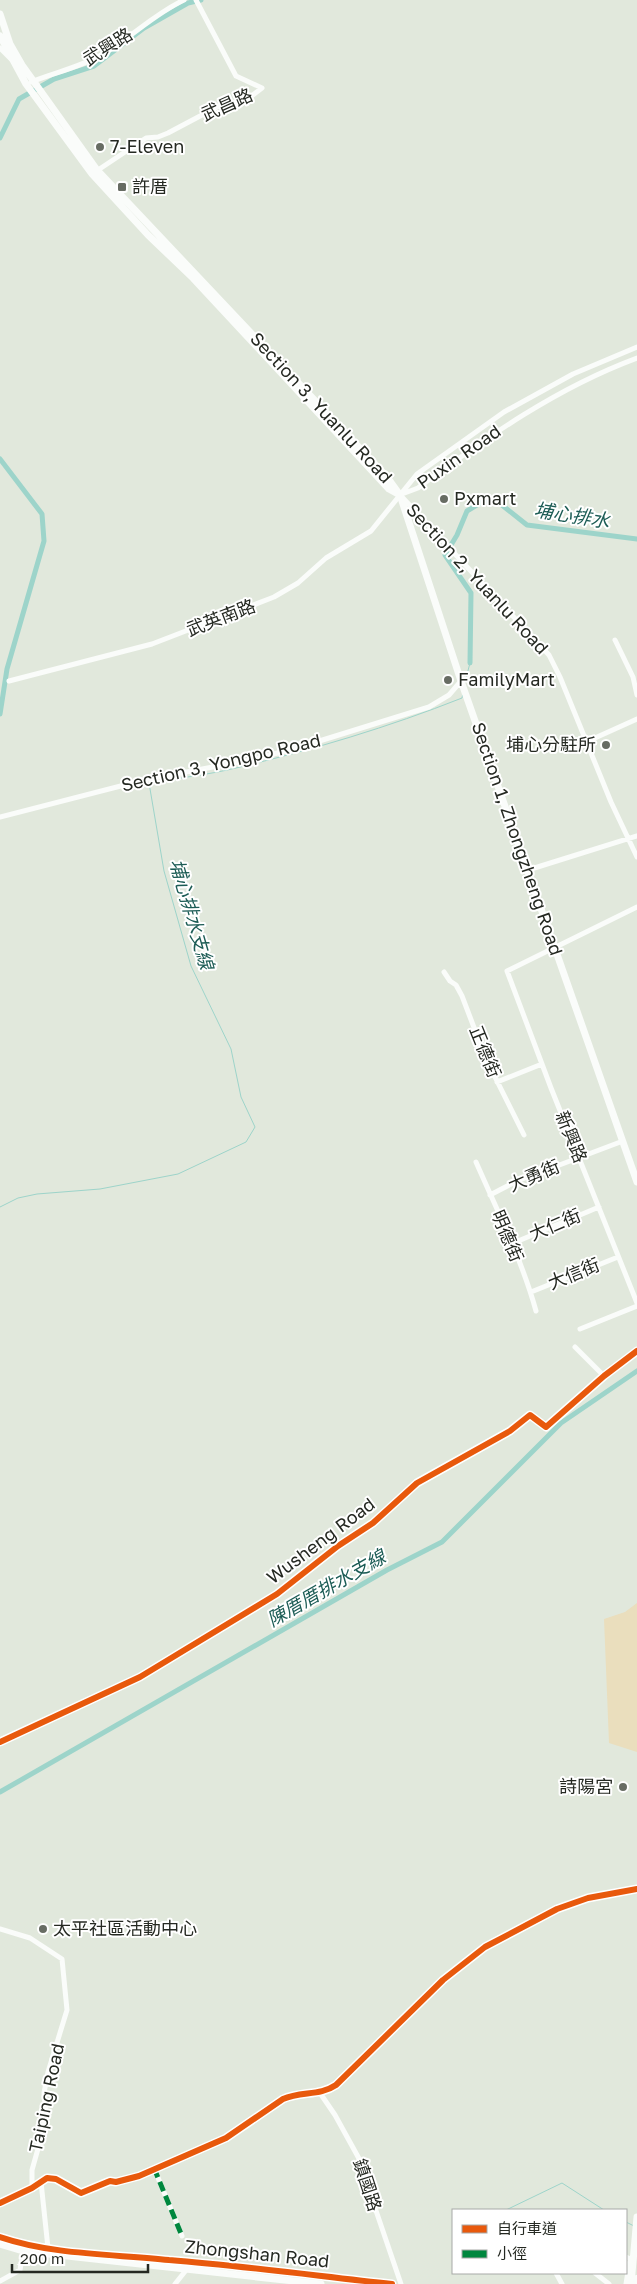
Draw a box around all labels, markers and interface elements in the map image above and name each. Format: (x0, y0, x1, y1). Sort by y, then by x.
street label: 武興路 (79, 23, 136, 70)
street label: 武昌路 (197, 83, 256, 125)
place label: 7-Eleven (110, 135, 184, 157)
marker: 7-Eleven (94, 141, 106, 153)
place label: 許厝 (132, 175, 168, 197)
marker: 許厝 (116, 181, 128, 193)
street label: Section 3, Yuanlu Road (246, 327, 397, 487)
street label: Puxin Road (412, 419, 504, 493)
place label: Pxmart (454, 487, 517, 509)
marker: Pxmart (438, 493, 450, 505)
water label: 埔心排水 (533, 497, 612, 532)
street label: Section 2, Yuanlu Road (402, 498, 553, 658)
street label: 武英南路 (183, 594, 258, 640)
place label: FamilyMart (458, 668, 555, 690)
marker: FamilyMart (442, 674, 454, 686)
street label: Section 1, Zhongzheng Road (468, 719, 568, 958)
street label: Section 3, Yongpo Road (119, 728, 323, 796)
place label: 埔心分駐所 (506, 733, 596, 755)
marker: 埔心分駐所 (600, 739, 612, 751)
water label: 埔心排水支線 (166, 856, 220, 974)
street label: 正德街 (466, 1022, 506, 1081)
street label: 新興路 (552, 1107, 592, 1166)
street label: 大勇街 (504, 1154, 563, 1196)
street label: 大仁街 (525, 1203, 584, 1245)
street label: 明德街 (487, 1206, 529, 1265)
street label: 大信街 (544, 1253, 603, 1293)
street label: Wusheng Road (262, 1492, 379, 1588)
water label: 陳厝厝排水支線 (262, 1543, 391, 1631)
place label: 詩陽宮 (559, 1775, 613, 1797)
marker: 詩陽宮 (617, 1781, 629, 1793)
place label: 太平社區活動中心 (53, 1917, 197, 1939)
marker: 太平社區活動中心 (37, 1923, 49, 1935)
street label: Taiping Road (24, 2041, 68, 2154)
street label: 鎮國路 (349, 2156, 387, 2214)
legend (452, 2209, 627, 2274)
text: 自行車道 (497, 2219, 557, 2237)
street label: Zhongshan Road (184, 2234, 330, 2272)
scale bar (12, 2242, 149, 2274)
text: 小徑 (497, 2244, 527, 2262)
text: 200 m (20, 2249, 64, 2267)

